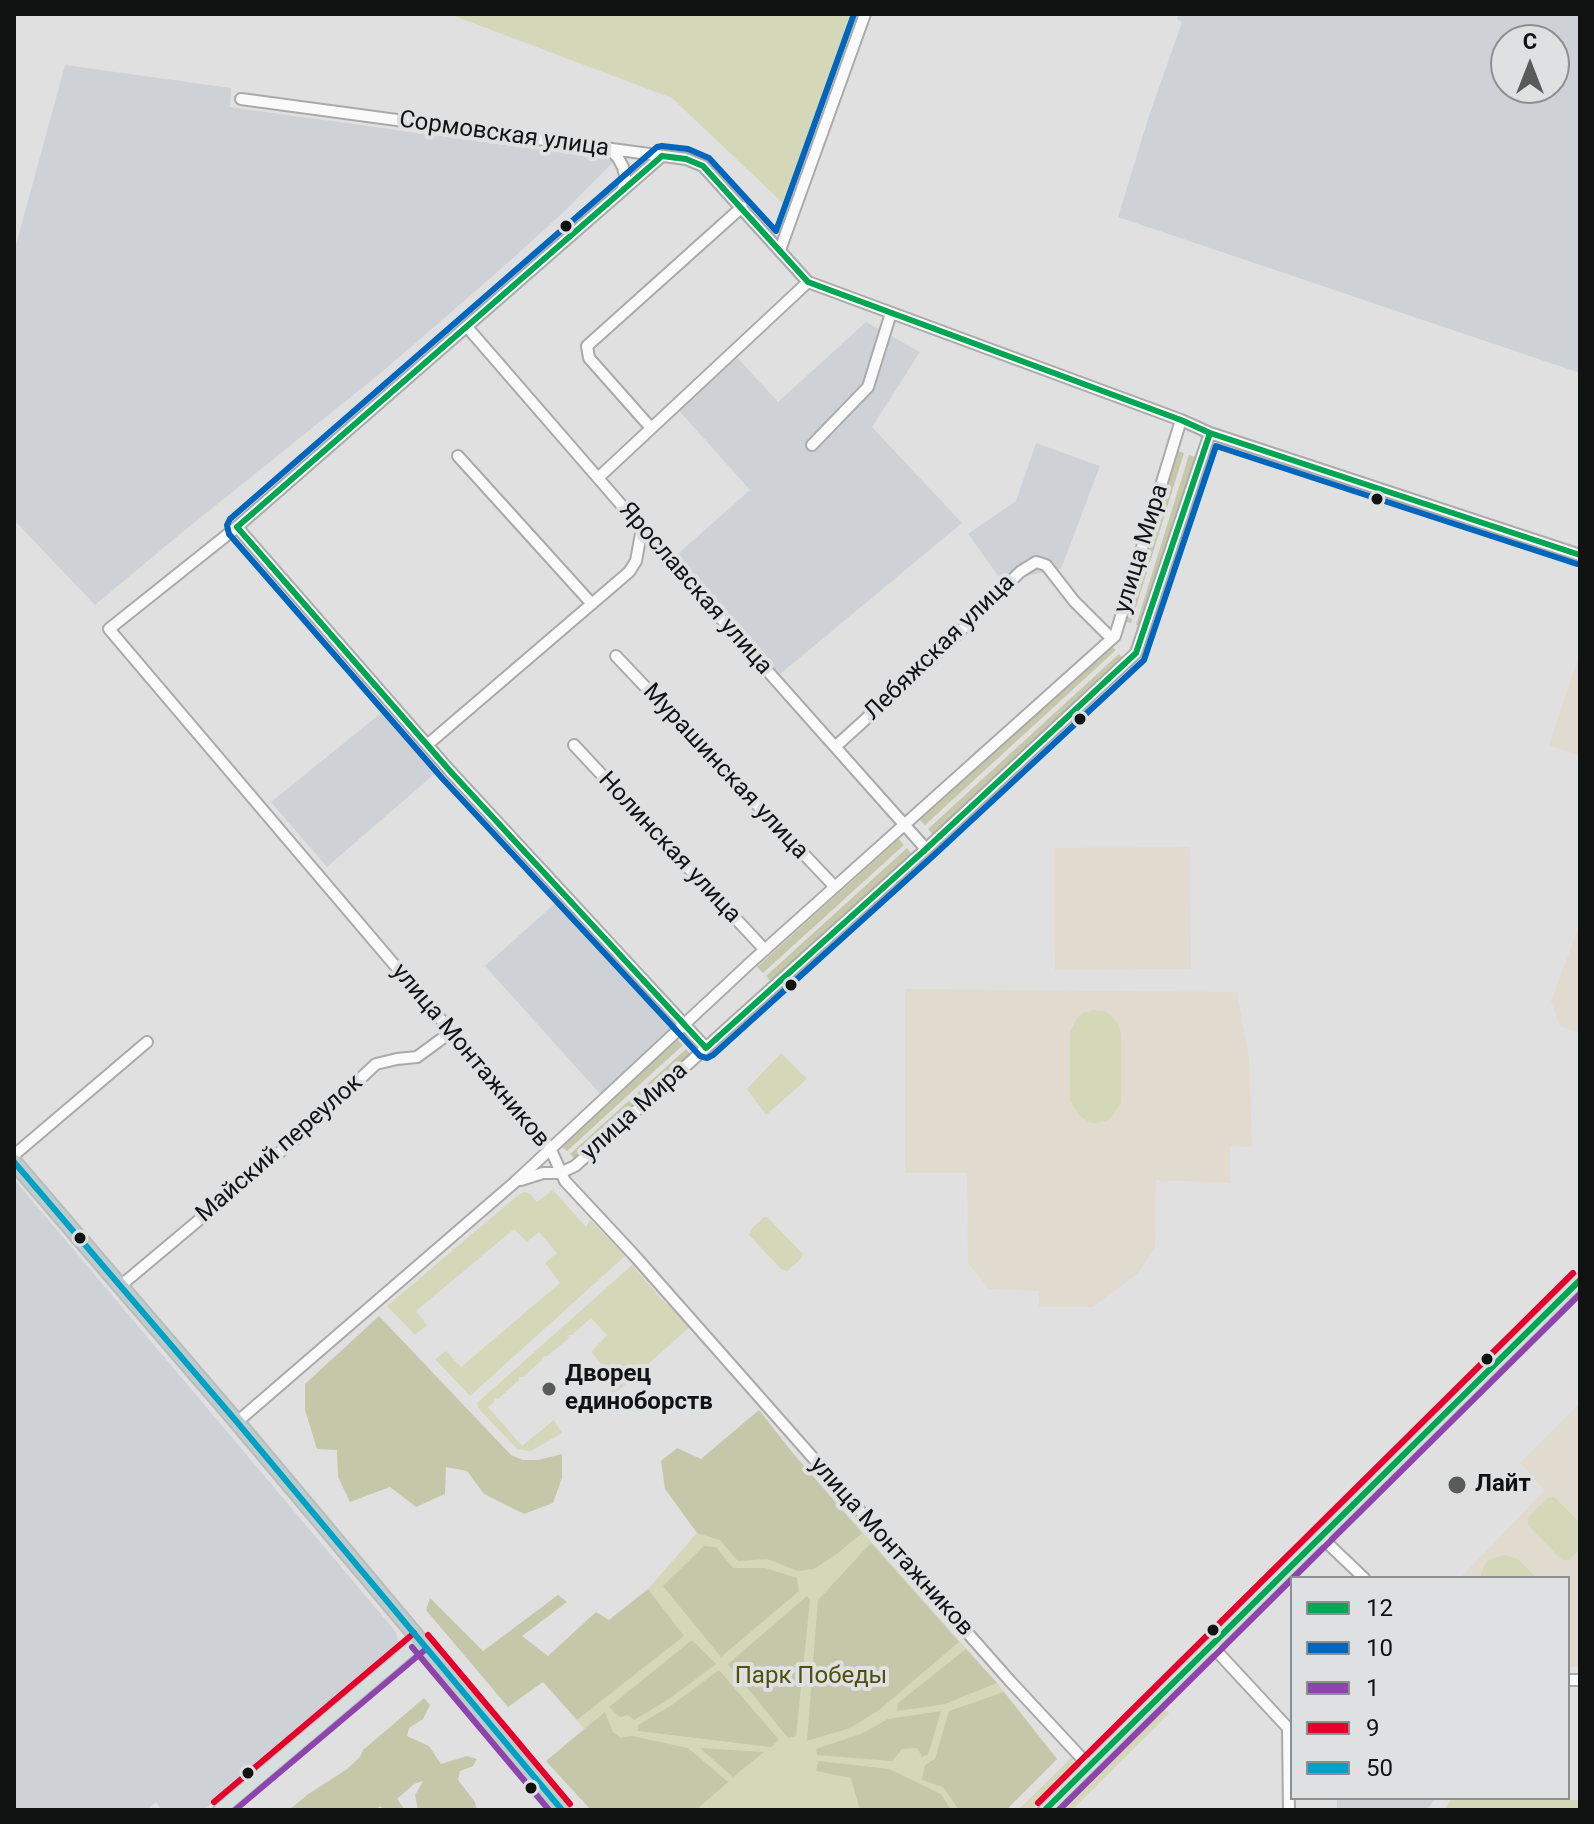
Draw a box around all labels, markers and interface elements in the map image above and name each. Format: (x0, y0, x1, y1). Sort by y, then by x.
north arrow (1490, 24, 1570, 104)
text: С (1523, 29, 1537, 54)
street label: Сормовская улица (397, 106, 611, 164)
unlabelled marker (558, 218, 574, 234)
street label: улица Мира (1109, 481, 1175, 617)
unlabelled marker (1369, 491, 1385, 507)
street label: Ярославская улица (612, 497, 778, 681)
street label: Лебяжская улица (859, 569, 1021, 727)
street label: Мурашинская улица (636, 678, 814, 866)
unlabelled marker (1072, 711, 1088, 727)
street label: Нолинская улица (592, 767, 746, 929)
street label: улица Монтажников (385, 958, 555, 1154)
unlabelled marker (783, 977, 799, 993)
street label: улица Мира (576, 1057, 694, 1167)
street label: Майский переулок (191, 1069, 369, 1229)
unlabelled marker (72, 1230, 88, 1246)
unlabelled marker (1479, 1351, 1495, 1367)
place label: Дворец единоборств (565, 1361, 713, 1417)
marker: Дворец единоборств (540, 1380, 558, 1398)
street label: улица Монтажников (803, 1452, 979, 1642)
place label: Лайт (1475, 1471, 1531, 1499)
marker: Лайт (1446, 1474, 1468, 1496)
legend (1290, 1576, 1570, 1800)
text: 12 (1366, 1594, 1393, 1622)
unlabelled marker (1205, 1622, 1221, 1638)
text: 10 (1366, 1634, 1393, 1662)
park label: Парк Победы (735, 1663, 887, 1691)
text: 1 (1366, 1674, 1380, 1702)
text: 9 (1366, 1714, 1380, 1742)
text: 50 (1366, 1754, 1393, 1782)
unlabelled marker (240, 1765, 256, 1781)
unlabelled marker (523, 1780, 539, 1796)

